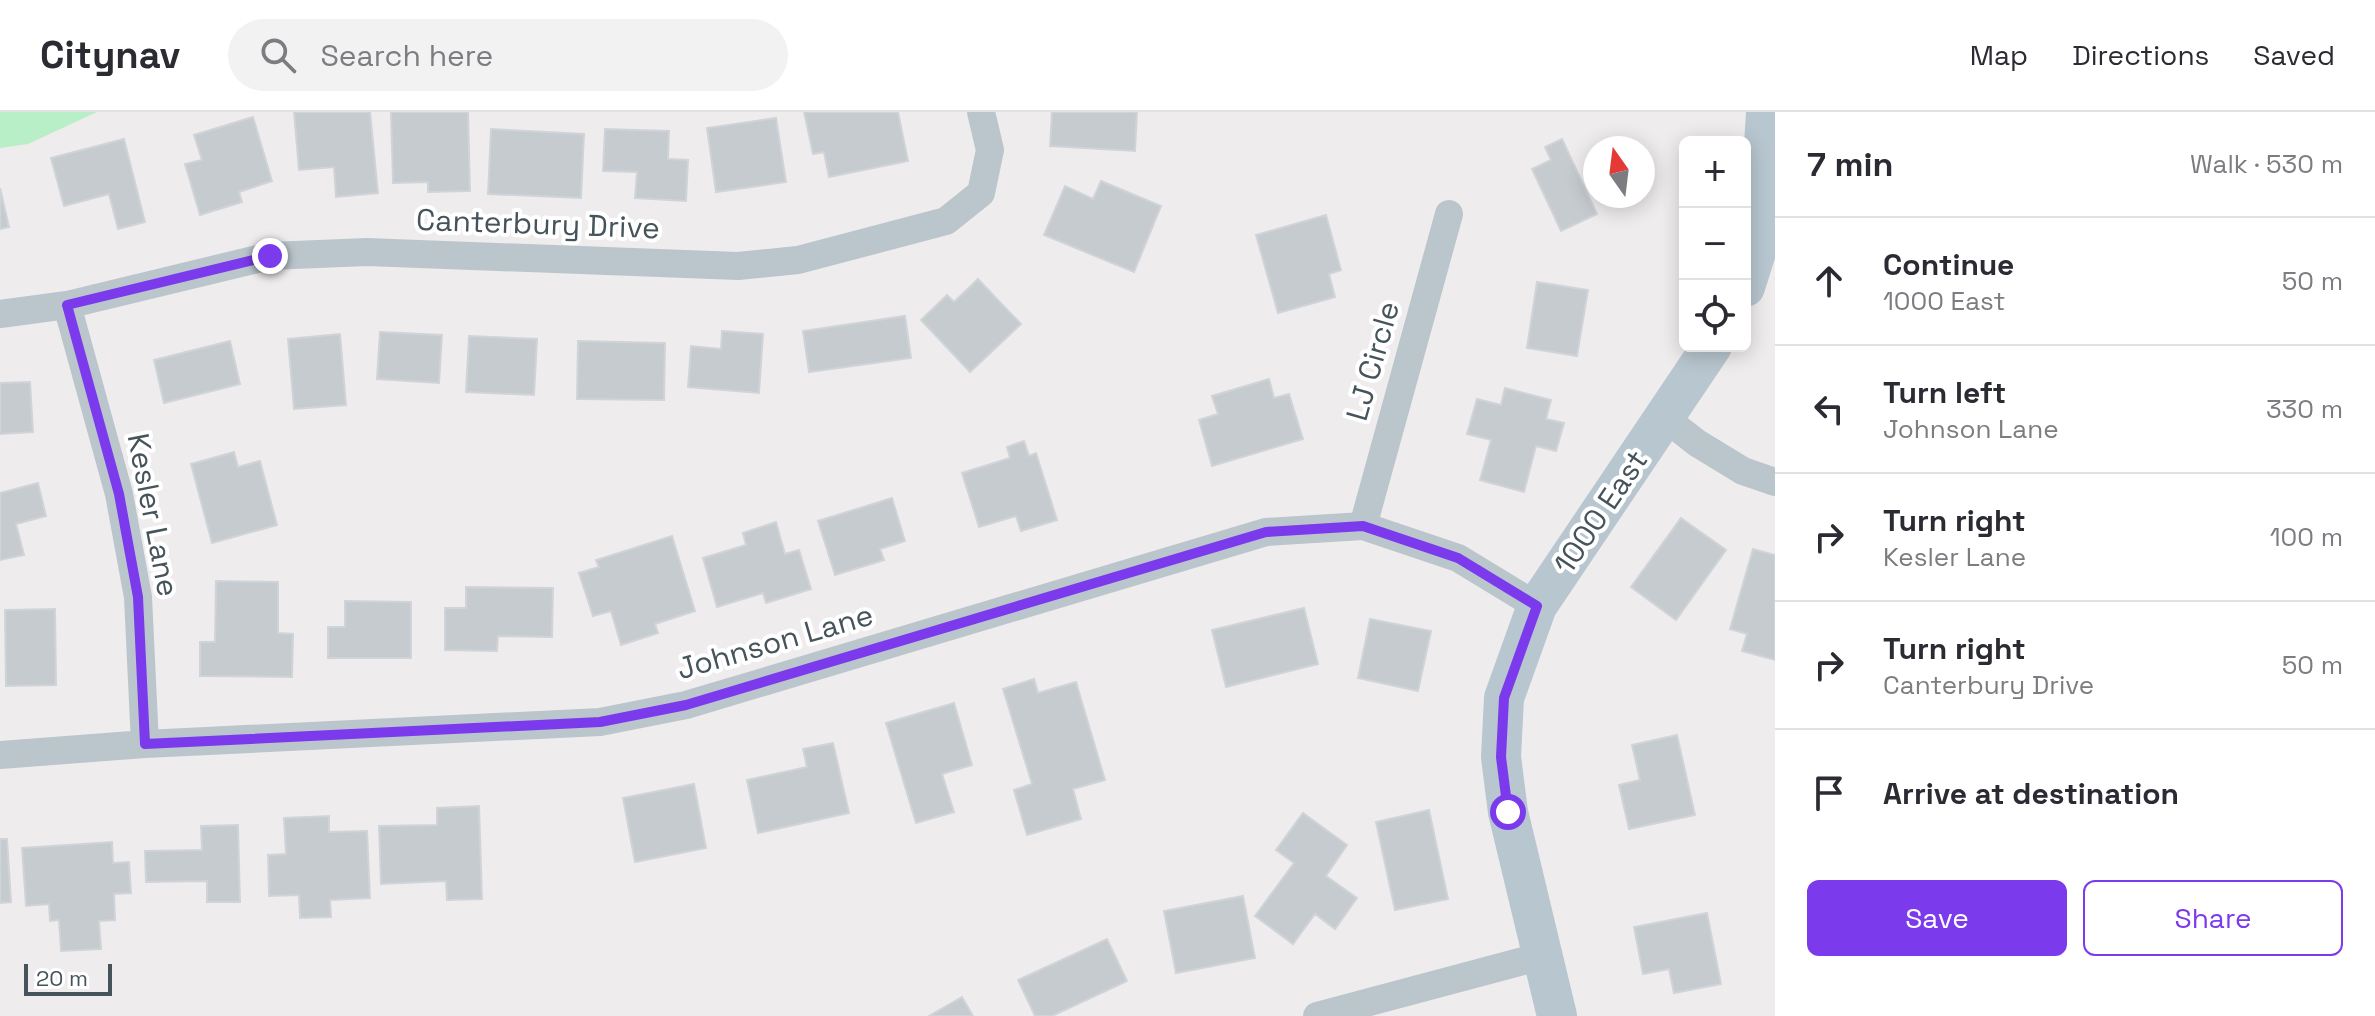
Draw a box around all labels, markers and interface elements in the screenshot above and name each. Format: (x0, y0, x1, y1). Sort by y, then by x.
search box (228, 19, 788, 91)
text: Citynav (40, 31, 180, 79)
icon: search (256, 33, 300, 77)
text: Search here (320, 36, 493, 75)
text: Map (1970, 37, 2028, 73)
text: Directions (2072, 37, 2209, 73)
text: Saved (2253, 37, 2335, 73)
north arrow (1583, 136, 1655, 208)
map controls (1679, 136, 1751, 352)
button: + (1679, 136, 1751, 208)
text: 7 min (1807, 143, 1894, 186)
text: Walk · 530 m (2190, 147, 2343, 181)
street label: Canterbury Drive (416, 200, 660, 247)
button: − (1679, 208, 1751, 280)
route end (252, 238, 288, 274)
text: Continue (1883, 245, 2014, 284)
icon: ahead (1807, 259, 1851, 303)
text: 50 m (2282, 264, 2343, 298)
button: locate (1679, 280, 1751, 352)
text: 1000 East (1883, 284, 2005, 318)
street label: LJ Circle (1337, 297, 1408, 425)
text: Turn left (1883, 373, 2006, 412)
icon: left (1807, 387, 1851, 431)
text: 330 m (2266, 392, 2343, 426)
text: Johnson Lane (1883, 412, 2059, 446)
street label: Kesler Lane (119, 430, 188, 600)
street label: 1000 East (1545, 442, 1656, 581)
text: Turn right (1883, 501, 2026, 540)
icon: right (1807, 515, 1851, 559)
text: 100 m (2270, 520, 2343, 554)
text: Kesler Lane (1883, 540, 2026, 574)
street label: Johnson Lane (672, 595, 878, 688)
text: Turn right (1883, 629, 2026, 668)
icon: right (1807, 643, 1851, 687)
text: 50 m (2282, 648, 2343, 682)
text: Canterbury Drive (1883, 668, 2094, 702)
icon: arrive (1807, 771, 1851, 815)
text: Arrive at destination (1883, 774, 2179, 813)
route start (1490, 794, 1526, 830)
button: Save (1807, 880, 2067, 956)
button: Share (2083, 880, 2343, 956)
scale bar (24, 960, 112, 996)
text: 20 m (36, 964, 88, 992)

